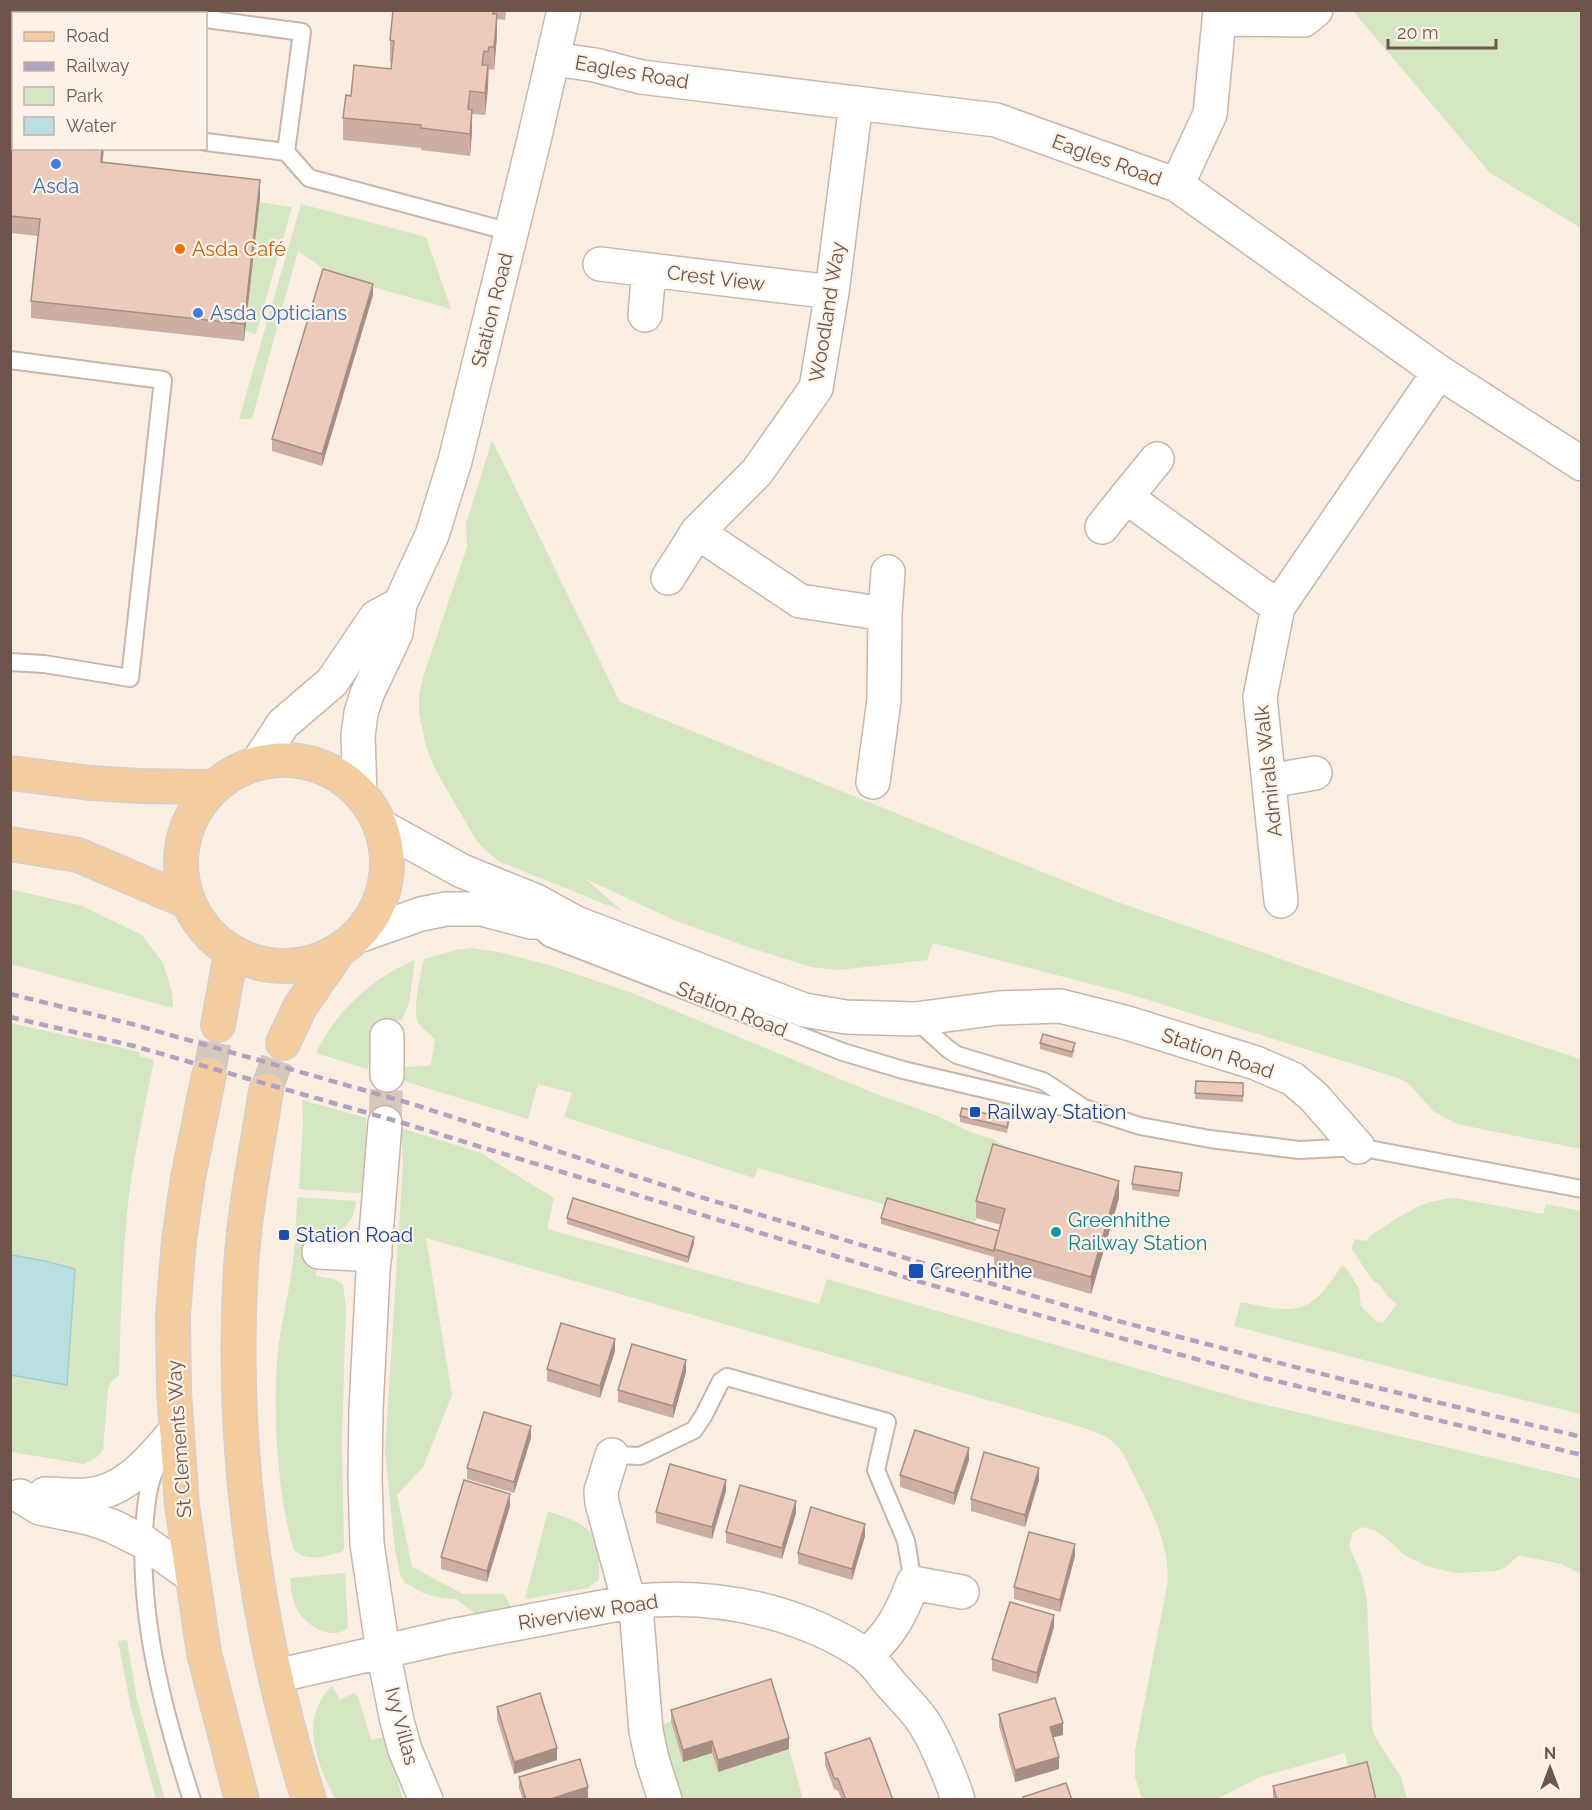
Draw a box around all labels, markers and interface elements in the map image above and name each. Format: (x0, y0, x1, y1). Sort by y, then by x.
legend (12, 12, 207, 150)
scale bar (1388, 12, 1496, 50)
text: 20 m (1397, 22, 1439, 43)
text: Road (66, 25, 109, 46)
street label: Eagles Road (573, 50, 691, 94)
text: Railway (66, 55, 130, 76)
text: Park (66, 85, 103, 106)
text: Water (66, 115, 117, 136)
street label: Eagles Road (1049, 129, 1165, 191)
marker: Asda (49, 157, 63, 171)
place label: Asda (33, 174, 79, 198)
place label: Asda Café (192, 237, 286, 261)
street label: Woodland Way (804, 240, 850, 384)
marker: Asda Café (173, 242, 187, 256)
street label: Station Road (466, 250, 518, 370)
street label: Crest View (666, 260, 766, 296)
place label: Asda Opticians (210, 301, 347, 325)
marker: Asda Opticians (191, 306, 205, 320)
street label: Admirals Walk (1249, 703, 1287, 838)
street label: Station Road (673, 976, 791, 1042)
street label: Station Road (1159, 1023, 1277, 1083)
place label: Railway Station (987, 1100, 1126, 1124)
marker: Railway Station (968, 1105, 982, 1119)
place label: Greenhithe Railway Station (1068, 1208, 1207, 1255)
place label: Station Road (296, 1223, 413, 1247)
marker: Greenhithe Railway Station (1049, 1225, 1063, 1239)
marker: Station Road (277, 1228, 291, 1242)
place label: Greenhithe (930, 1259, 1033, 1283)
marker: Greenhithe (907, 1262, 925, 1280)
street label: St Clements Way (161, 1359, 196, 1519)
street label: Riverview Road (516, 1589, 660, 1635)
street label: Ivy Villas (380, 1684, 424, 1768)
north arrow (1520, 1738, 1580, 1798)
text: N (1544, 1744, 1556, 1763)

